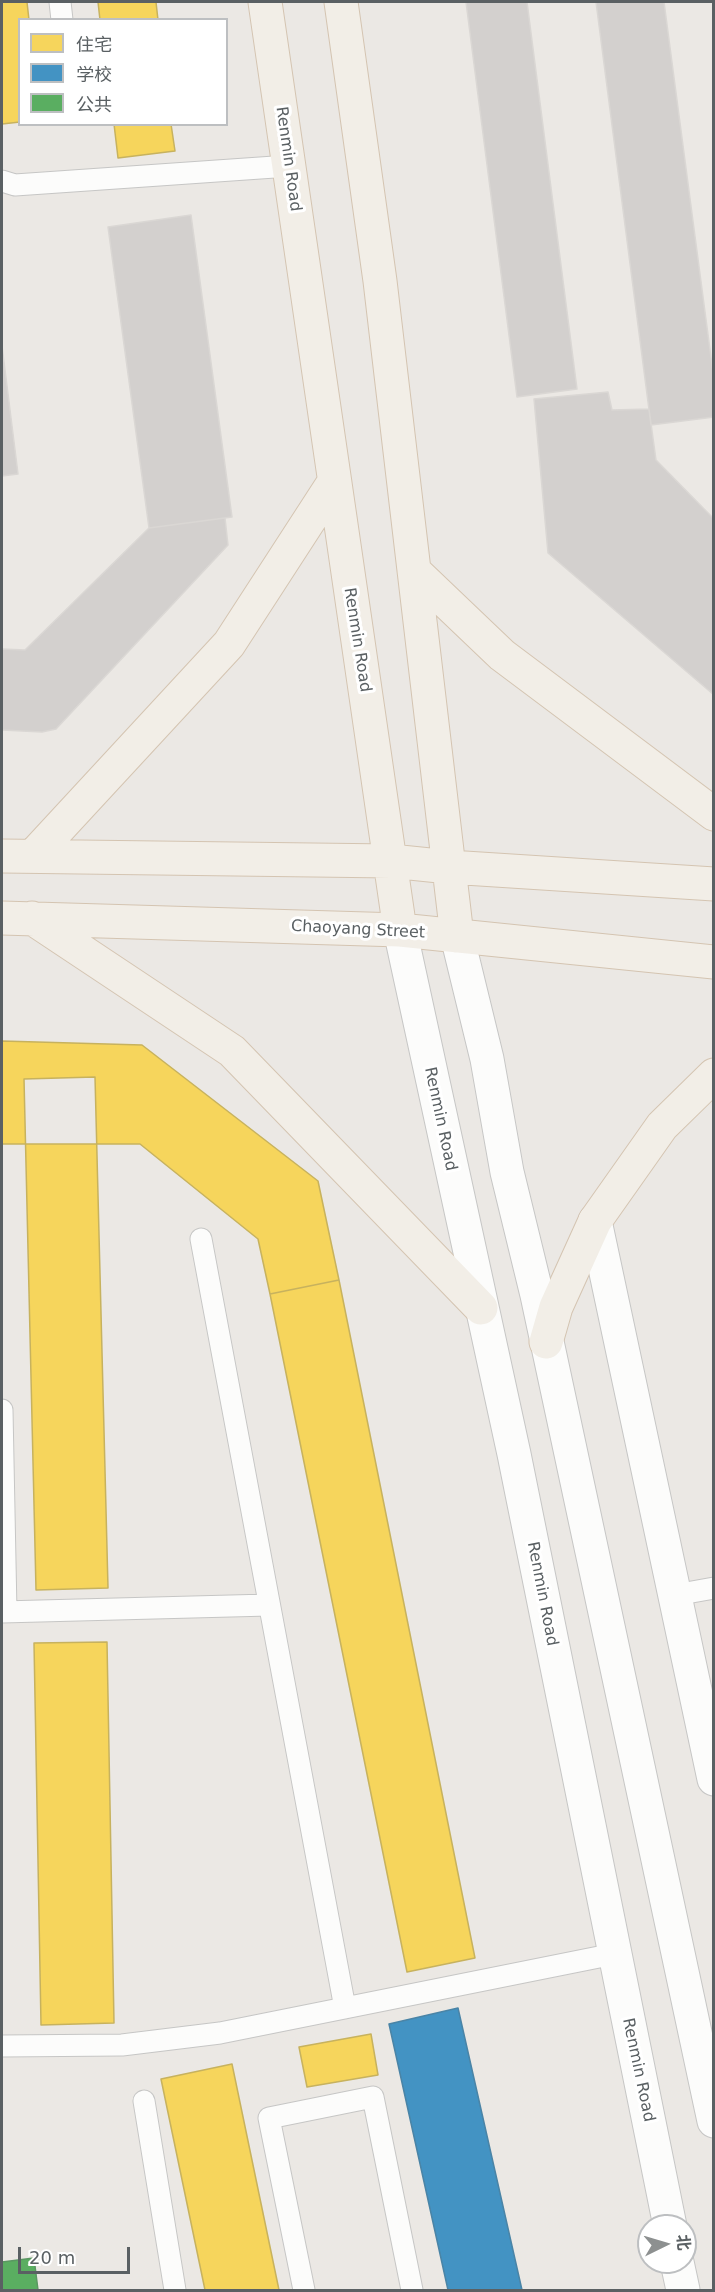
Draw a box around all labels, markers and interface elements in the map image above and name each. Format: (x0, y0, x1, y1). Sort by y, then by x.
legend (18, 18, 228, 126)
text: 住宅 (76, 34, 112, 55)
text: 学校 (76, 64, 112, 85)
text: 公共 (76, 94, 112, 115)
street label: Renmin Road (271, 105, 305, 213)
street label: Renmin Road (339, 586, 375, 694)
street label: Chaoyang Street (290, 917, 426, 943)
street label: Renmin Road (420, 1065, 460, 1173)
street label: Renmin Road (522, 1540, 562, 1648)
street label: Renmin Road (618, 2016, 658, 2124)
north arrow (637, 2214, 697, 2274)
text: 北 (673, 2234, 694, 2251)
scale bar (21, 2235, 134, 2273)
text: 20 m (29, 2247, 75, 2268)

